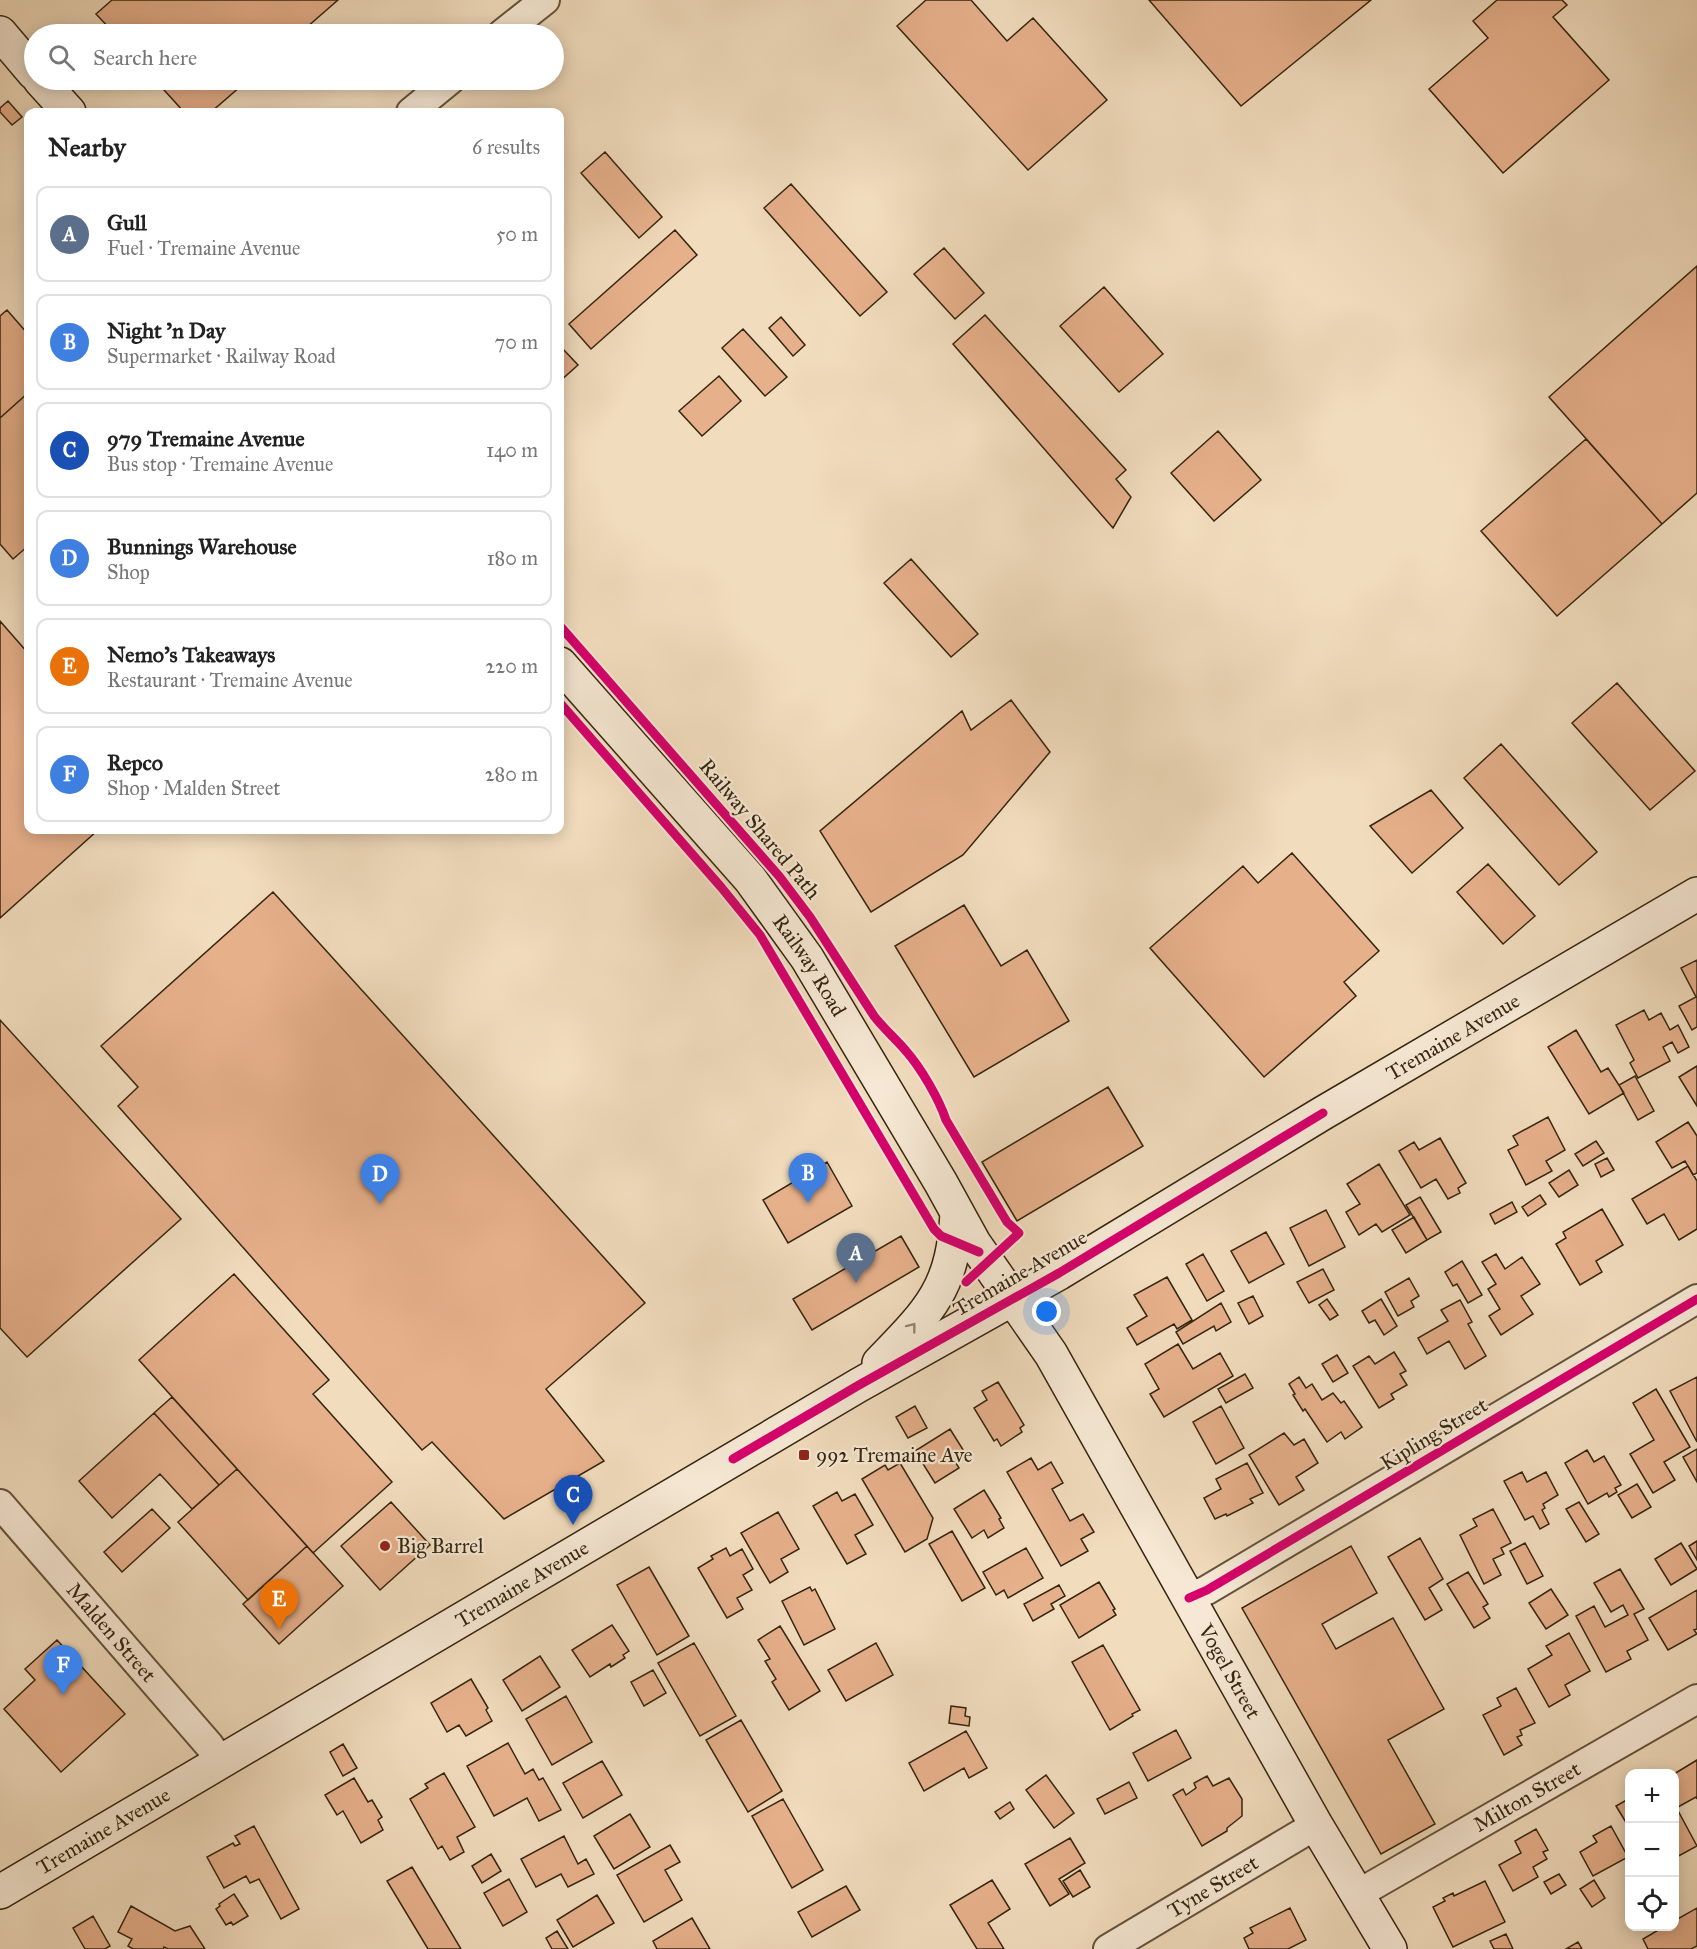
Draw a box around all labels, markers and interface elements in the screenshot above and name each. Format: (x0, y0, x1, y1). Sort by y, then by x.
search box (24, 24, 564, 90)
icon: search (45, 41, 78, 74)
text: Search here (93, 44, 197, 71)
text: Nearby (48, 131, 126, 163)
text: 6 results (472, 135, 540, 159)
text: Gull (107, 209, 147, 236)
text: A (63, 222, 76, 246)
text: 50 m (496, 222, 538, 246)
text: Fuel · Tremaine Avenue (107, 236, 300, 260)
text: Night 'n Day (107, 317, 225, 344)
text: B (63, 330, 76, 354)
text: 70 m (495, 330, 538, 354)
text: Supermarket · Railway Road (107, 344, 336, 368)
text: 979 Tremaine Avenue (107, 425, 305, 452)
text: C (63, 438, 76, 462)
text: 140 m (486, 438, 538, 462)
text: Bus stop · Tremaine Avenue (107, 452, 333, 476)
text: Bunnings Warehouse (107, 533, 297, 560)
text: D (62, 546, 77, 570)
text: 180 m (487, 546, 538, 570)
text: Shop (107, 560, 150, 584)
text: Nemo's Takeaways (107, 641, 275, 668)
text: E (62, 654, 77, 678)
text: 220 m (486, 654, 538, 678)
text: Restaurant · Tremaine Avenue (107, 668, 353, 692)
text: Repco (107, 749, 163, 776)
street label: Railway Shared Path (694, 753, 827, 905)
text: F (63, 762, 76, 786)
text: 280 m (485, 762, 538, 786)
text: Shop · Malden Street (107, 776, 280, 800)
street label: Railway Road (767, 909, 852, 1022)
street label: Tremaine Avenue (1381, 988, 1525, 1086)
pin: D (360, 1154, 400, 1204)
pin: B (788, 1154, 828, 1203)
street label: Tremaine Avenue (948, 1224, 1092, 1322)
pin: A (836, 1234, 876, 1283)
your location (1032, 1297, 1061, 1326)
one-way arrow (905, 1322, 916, 1333)
street label: Kipling Street (1376, 1392, 1493, 1476)
place label: 992 Tremaine Ave (816, 1442, 973, 1468)
marker: 992 Tremaine Ave (797, 1448, 811, 1462)
pin: C (554, 1476, 592, 1525)
place label: Big Barrel (397, 1533, 484, 1559)
street label: Tremaine Avenue (451, 1534, 593, 1633)
marker: Big Barrel (378, 1539, 392, 1553)
street label: Malden Street (61, 1577, 162, 1688)
pin: E (260, 1580, 298, 1629)
street label: Vogel Street (1192, 1618, 1267, 1724)
pin: F (44, 1646, 82, 1695)
street label: Milton Street (1469, 1755, 1586, 1838)
map controls (1625, 1769, 1679, 1931)
button: + (1625, 1769, 1679, 1823)
street label: Tremaine Avenue (32, 1781, 175, 1880)
button: − (1625, 1823, 1679, 1877)
street label: Tyne Street (1163, 1849, 1263, 1924)
button: locate (1625, 1877, 1679, 1931)

